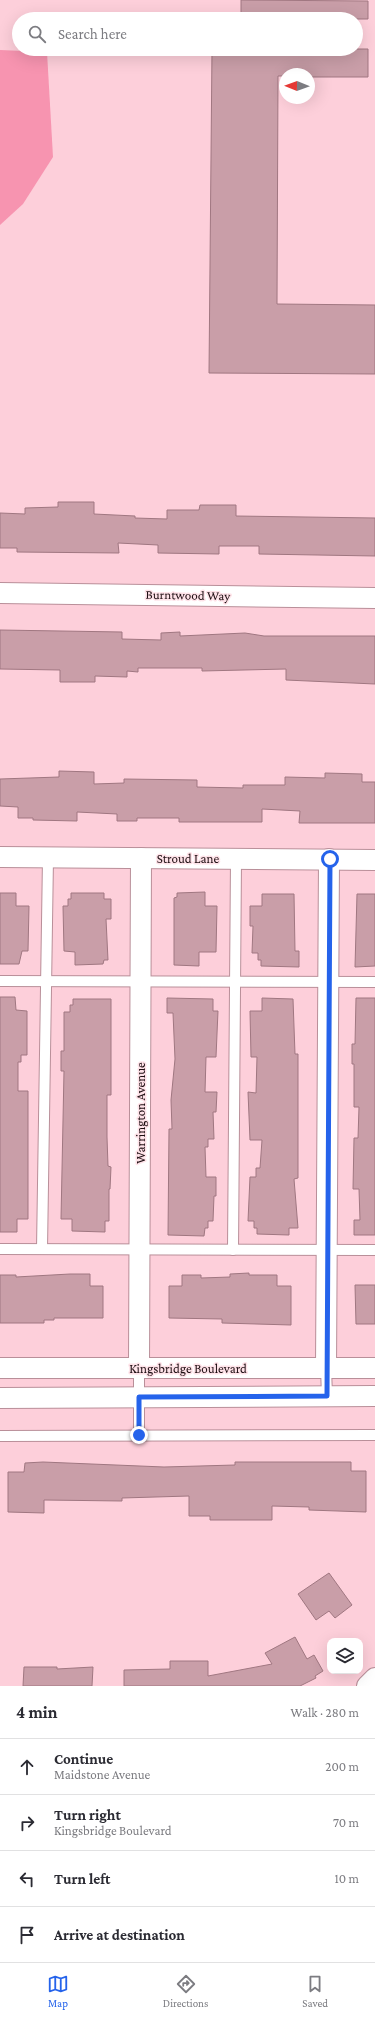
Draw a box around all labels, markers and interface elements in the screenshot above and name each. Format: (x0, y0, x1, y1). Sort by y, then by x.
search box (12, 12, 363, 56)
icon: search (26, 23, 48, 45)
text: Search here (58, 26, 127, 42)
north arrow (279, 68, 315, 104)
street label: Burntwood Way (146, 587, 231, 603)
route start (321, 850, 339, 868)
street label: Stroud Lane (157, 851, 220, 866)
street label: Warrington Avenue (133, 1062, 148, 1164)
street label: Kingsbridge Boulevard (129, 1361, 247, 1376)
route end (130, 1426, 148, 1444)
map controls (327, 1638, 363, 1674)
button: layers (327, 1638, 363, 1674)
text: 4 min (16, 1703, 58, 1722)
text: Walk · 280 m (291, 1705, 359, 1720)
text: Continue (54, 1751, 113, 1767)
icon: ahead (16, 1756, 38, 1778)
text: 200 m (325, 1759, 359, 1774)
text: Maidstone Avenue (54, 1767, 150, 1782)
text: Turn right (54, 1807, 121, 1823)
icon: right (16, 1812, 38, 1834)
text: 70 m (333, 1815, 359, 1830)
text: Kingsbridge Boulevard (54, 1823, 172, 1838)
icon: left (16, 1868, 38, 1890)
text: Turn left (54, 1871, 110, 1887)
text: 10 m (334, 1871, 359, 1886)
icon: arrive (16, 1924, 38, 1946)
text: Arrive at destination (54, 1927, 185, 1943)
tab: Map (47, 1973, 69, 2009)
tab: Directions (163, 1973, 208, 2009)
tab: Saved (302, 1973, 328, 2009)

